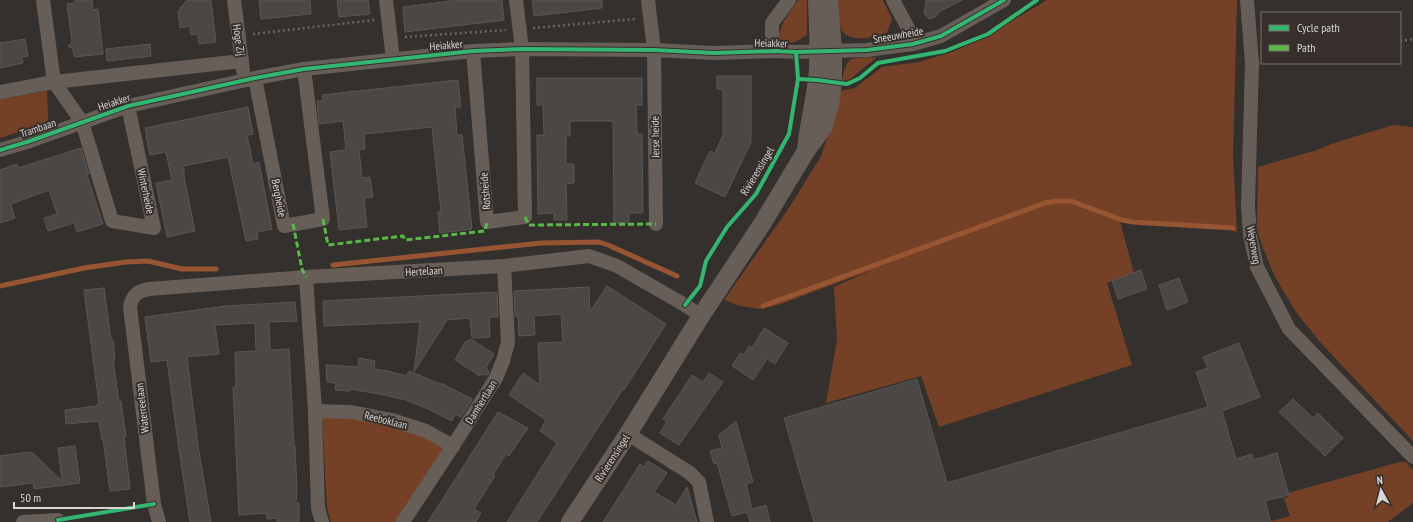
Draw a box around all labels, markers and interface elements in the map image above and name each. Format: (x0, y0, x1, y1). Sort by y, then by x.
legend (1261, 12, 1401, 64)
text: Cycle path (1297, 20, 1340, 35)
street label: Hoge Zij (230, 23, 248, 57)
street label: Sneeuwheide (872, 24, 925, 46)
street label: Heiakker (754, 36, 788, 50)
street label: Heiakker (429, 37, 463, 53)
text: Path (1297, 40, 1315, 55)
street label: Heiakker (96, 90, 132, 114)
street label: Trambaan (18, 115, 58, 141)
street label: Ierse heide (648, 116, 662, 158)
street label: Rivierensingel (737, 144, 777, 198)
street label: Winterheide (134, 167, 158, 215)
street label: Rotsheide (476, 171, 494, 210)
street label: Bergheide (268, 178, 290, 219)
street label: Weyerweg (1244, 225, 1264, 265)
street label: Hertelaan (405, 263, 443, 279)
street label: Damhertlaan (462, 377, 500, 427)
street label: Waterreelaan (132, 382, 152, 434)
street label: Reeboklaan (363, 408, 409, 432)
street label: Rivierensingel (591, 431, 633, 484)
north arrow (1361, 470, 1401, 510)
text: N (1376, 473, 1384, 487)
scale bar (14, 484, 134, 510)
text: 50 m (20, 490, 41, 505)

